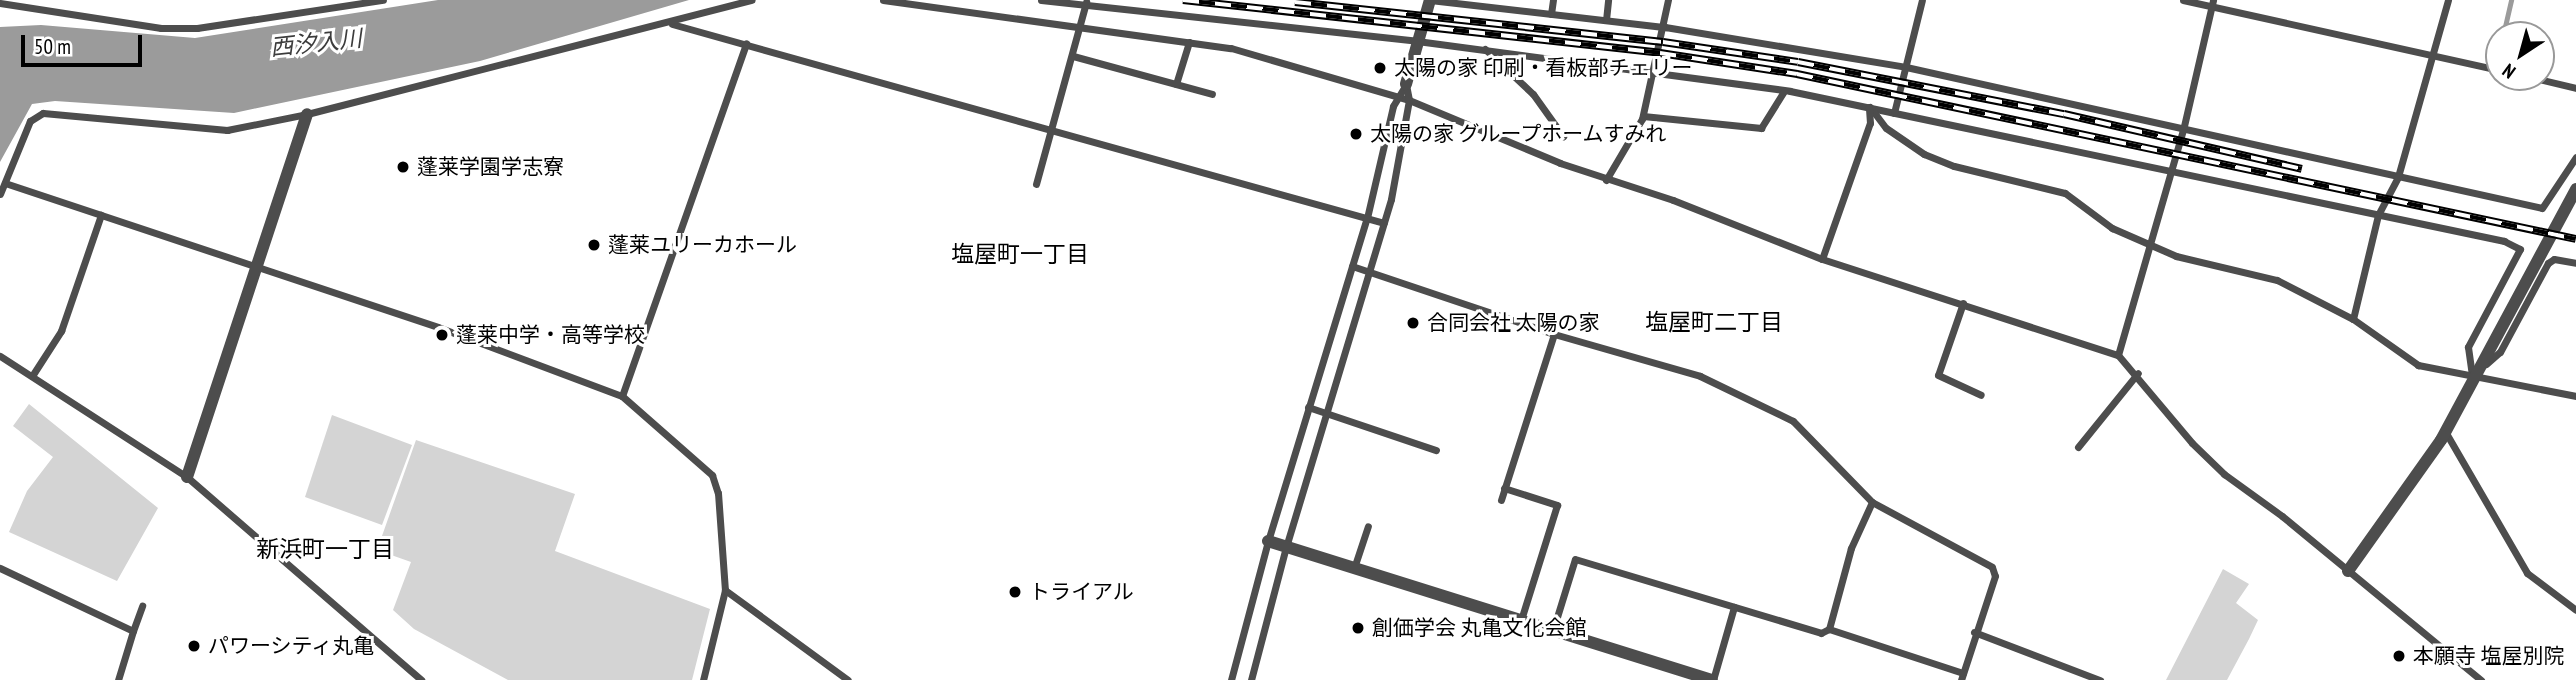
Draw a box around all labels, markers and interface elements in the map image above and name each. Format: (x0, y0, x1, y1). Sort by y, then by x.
scale bar (24, 21, 145, 65)
north arrow (2485, 21, 2555, 91)
water label: 西汐入川 (269, 24, 363, 62)
text: 50 m (34, 33, 71, 60)
place label: 太陽の家 印刷・看板部チェリー (1394, 55, 1692, 81)
text: N (2498, 59, 2520, 84)
marker: 太陽の家 印刷・看板部チェリー (1372, 60, 1388, 76)
place label: 太陽の家 グループホームすみれ (1370, 121, 1668, 147)
marker: 太陽の家 グループホームすみれ (1348, 126, 1364, 142)
place label: 蓬莱学園学志寮 (417, 154, 564, 180)
marker: 蓬莱学園学志寮 (395, 159, 411, 175)
place label: 蓬莱ユリーカホール (608, 232, 797, 258)
marker: 蓬莱ユリーカホール (586, 237, 602, 253)
district label: 塩屋町一丁目 (951, 240, 1089, 268)
district label: 塩屋町二丁目 (1645, 308, 1783, 336)
place label: 合同会社 太陽の家 (1427, 310, 1599, 336)
marker: 合同会社 太陽の家 (1405, 315, 1421, 331)
place label: 蓬莱中学・高等学校 (456, 322, 645, 348)
marker: 蓬莱中学・高等学校 (434, 327, 450, 343)
district label: 新浜町一丁目 (256, 535, 394, 563)
place label: トライアル (1029, 579, 1134, 605)
marker: トライアル (1007, 584, 1023, 600)
place label: 創価学会 丸亀文化会館 (1372, 615, 1586, 641)
marker: 創価学会 丸亀文化会館 (1350, 620, 1366, 636)
place label: パワーシティ丸亀 (208, 633, 376, 659)
marker: パワーシティ丸亀 (186, 638, 202, 654)
place label: 本願寺 塩屋別院 (2413, 643, 2564, 669)
marker: 本願寺 塩屋別院 (2391, 648, 2407, 664)

